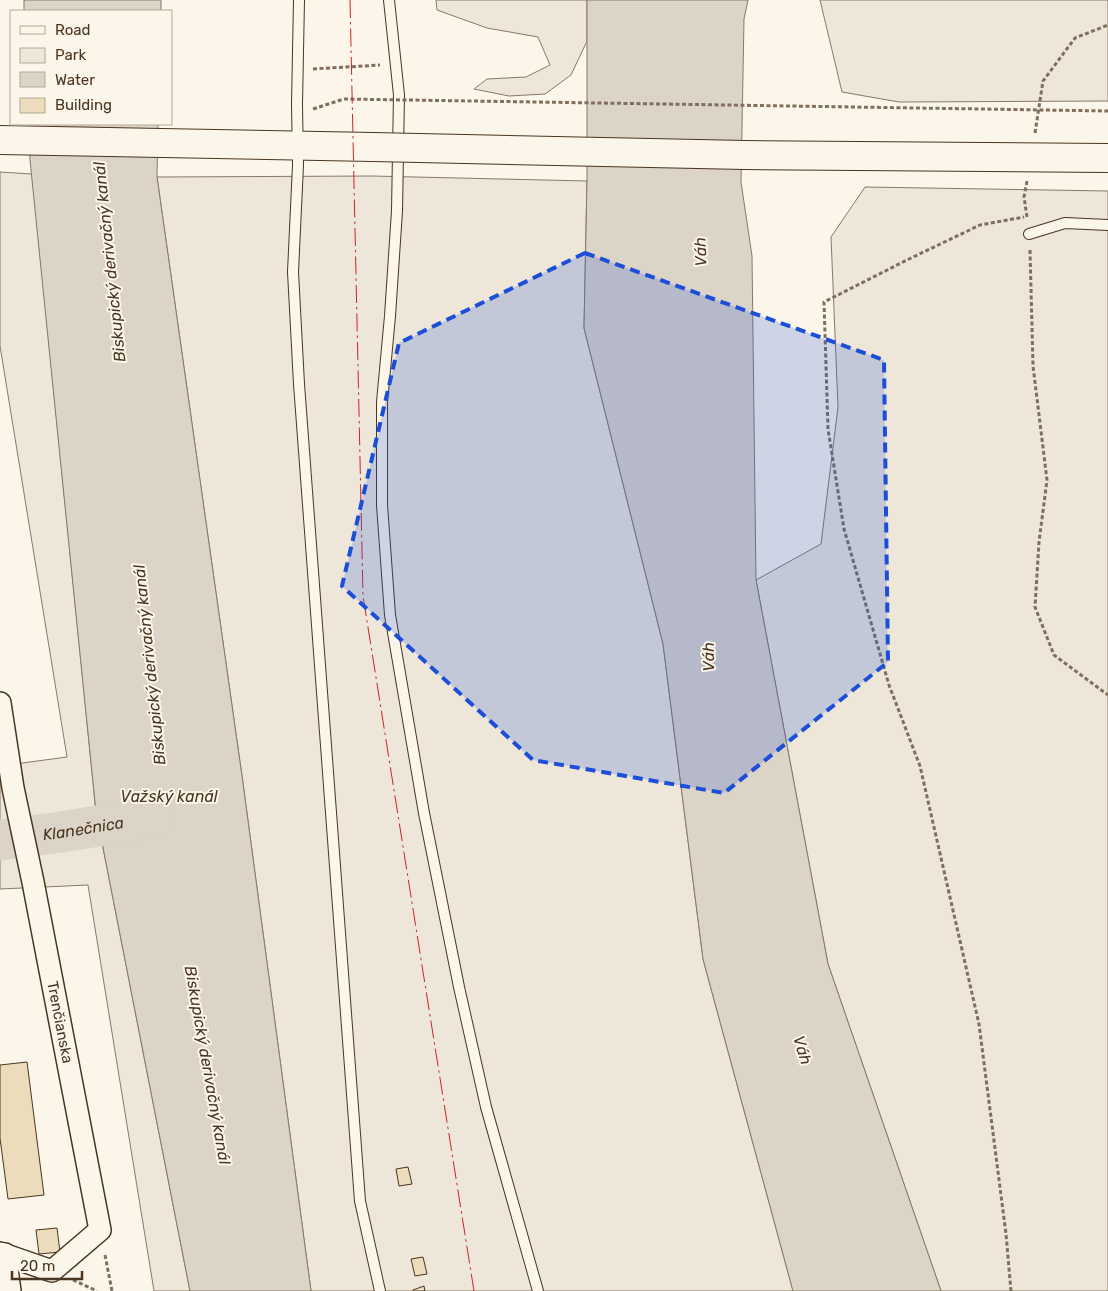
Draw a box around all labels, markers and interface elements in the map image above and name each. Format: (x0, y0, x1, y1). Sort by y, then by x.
legend (10, 10, 172, 125)
text: Road (55, 21, 91, 39)
text: Park (55, 46, 86, 64)
text: Water (55, 71, 95, 89)
text: Building (55, 96, 112, 114)
water label: Biskupický derivačný kanál (89, 160, 129, 363)
water label: Váh (690, 237, 711, 267)
water label: Biskupický derivačný kanál (129, 563, 169, 766)
water label: Váh (699, 642, 718, 672)
water label: Važský kanál (120, 787, 219, 806)
water label: Klanečnica (41, 813, 125, 844)
water label: Biskupický derivačný kanál (181, 964, 235, 1167)
street label: Trenčianska (43, 980, 77, 1065)
water label: Váh (789, 1033, 816, 1067)
scale bar (12, 1248, 82, 1280)
text: 20 m (20, 1257, 55, 1275)

